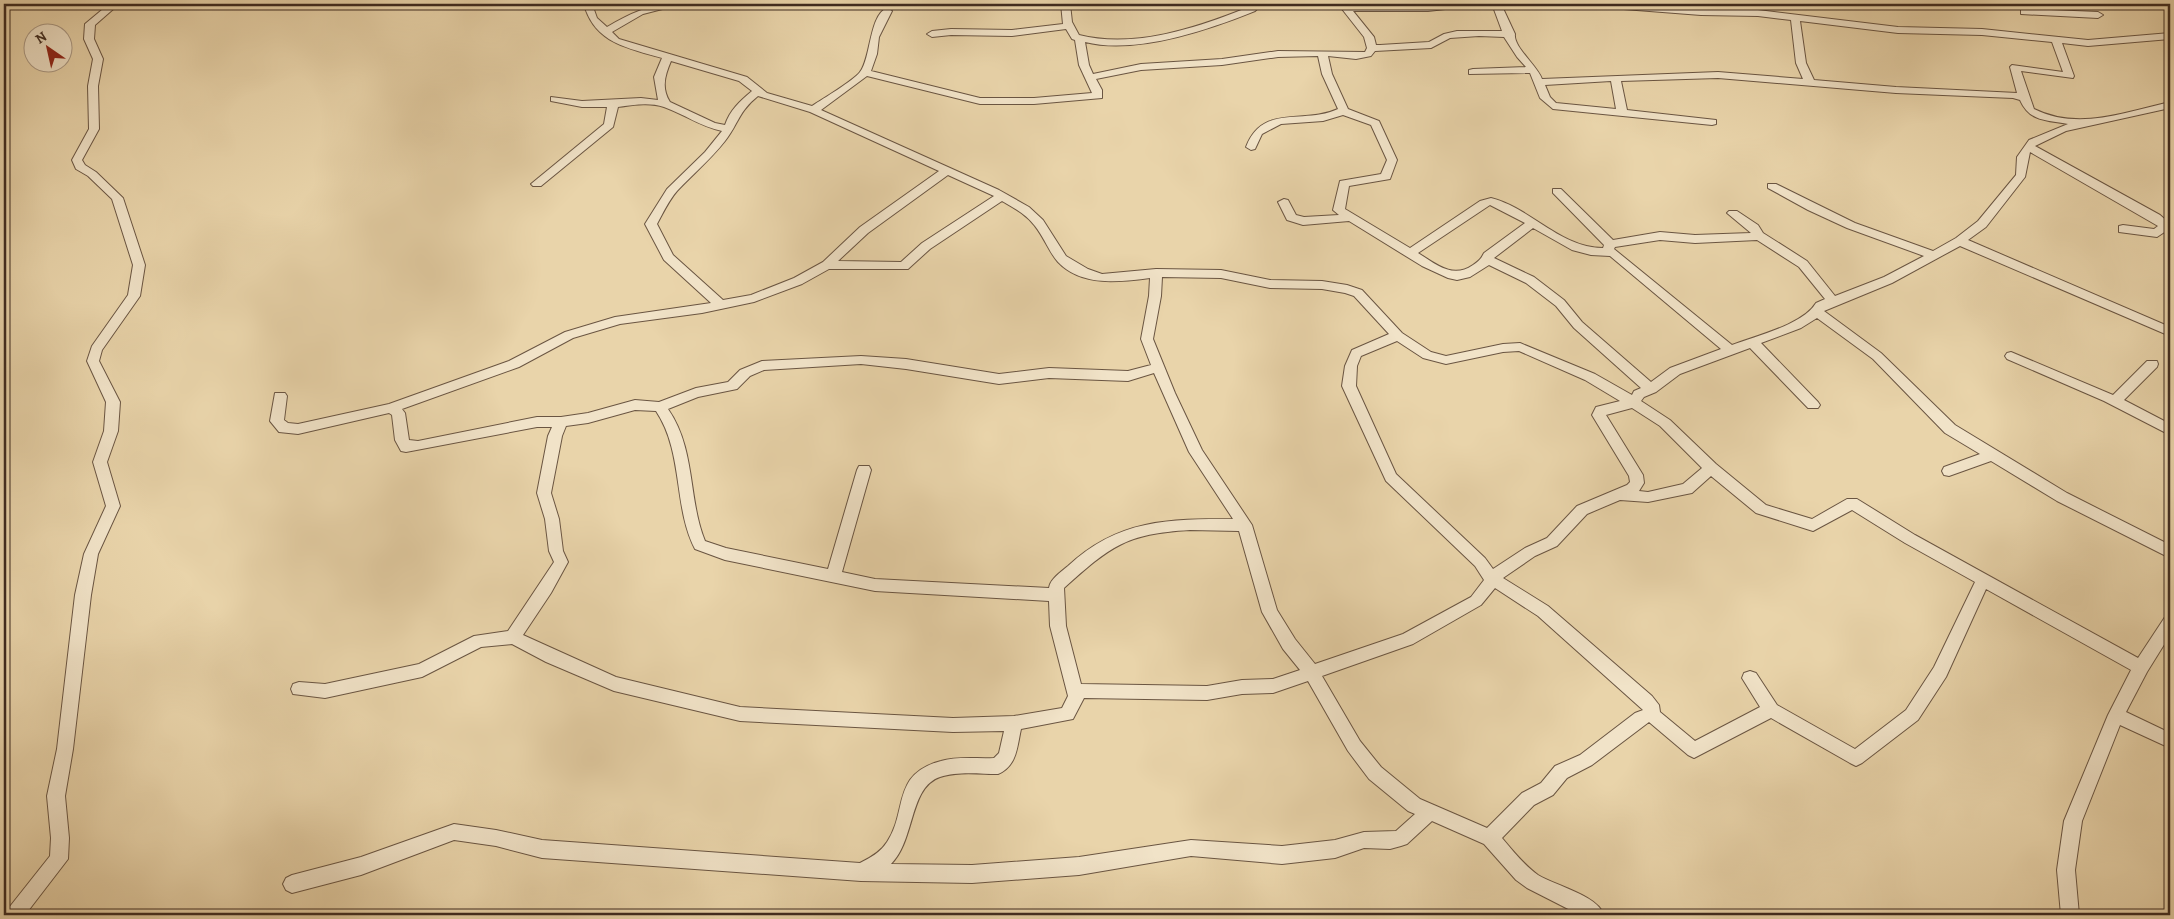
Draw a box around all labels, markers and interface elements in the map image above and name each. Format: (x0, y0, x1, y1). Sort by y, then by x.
north arrow (22, 22, 72, 72)
text: N (31, 27, 51, 48)

